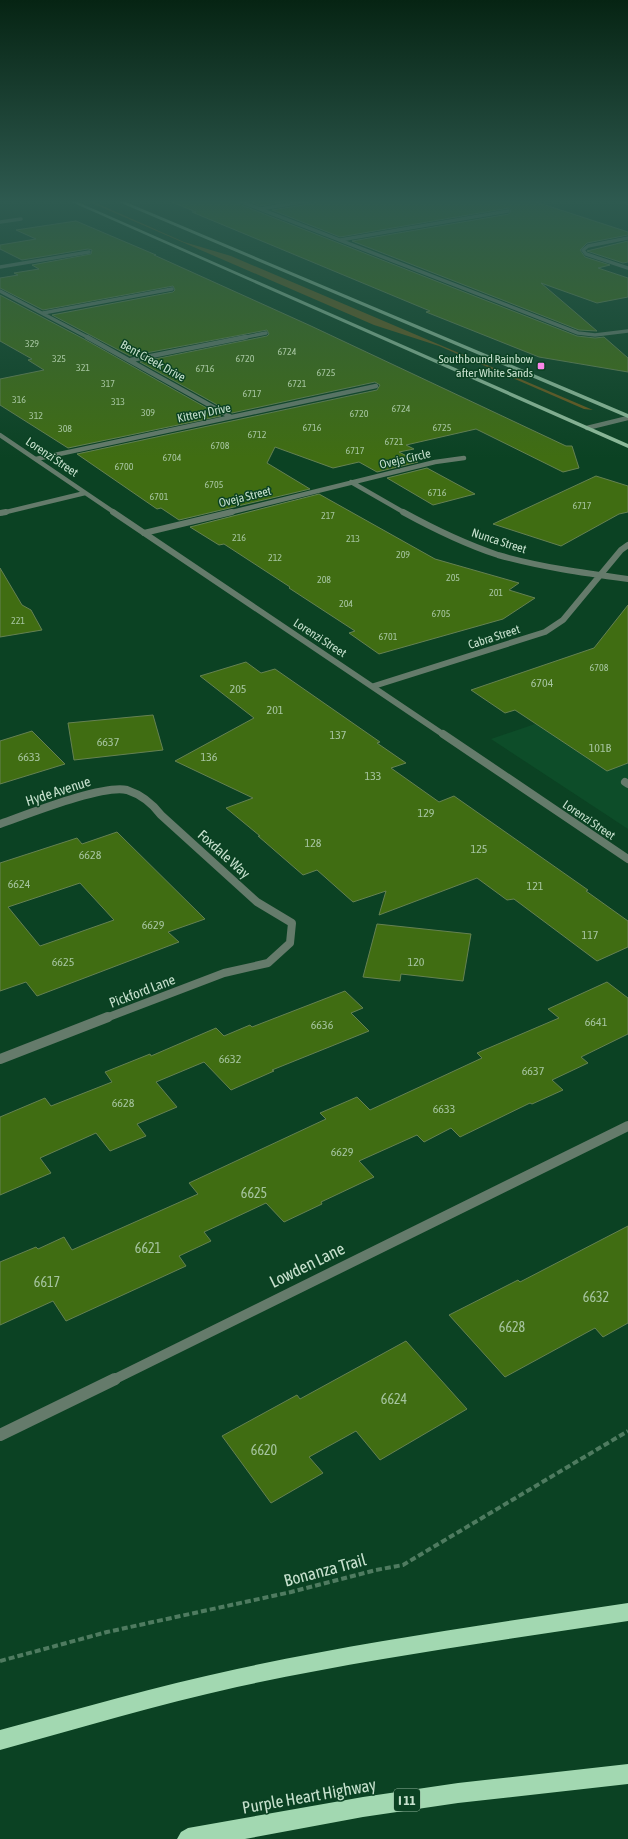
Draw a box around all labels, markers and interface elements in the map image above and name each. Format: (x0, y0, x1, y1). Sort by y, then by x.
street label: Bent Creek Drive (118, 337, 188, 385)
house number: 329 (25, 338, 39, 349)
house number: 6724 (278, 346, 297, 357)
place label: Southbound Rainbow after White Sands (438, 352, 533, 380)
house number: 325 (52, 353, 66, 364)
house number: 6720 (236, 353, 255, 364)
marker: Southbound Rainbow after White Sands (536, 361, 546, 371)
house number: 321 (76, 362, 90, 373)
house number: 6716 (196, 363, 215, 374)
house number: 6725 (317, 367, 336, 378)
house number: 317 (101, 378, 115, 389)
house number: 6721 (288, 378, 307, 389)
house number: 6717 (243, 388, 262, 399)
house number: 316 (12, 394, 26, 405)
house number: 313 (111, 396, 125, 407)
street label: Kittery Drive (176, 401, 232, 425)
house number: 6724 (392, 403, 411, 414)
house number: 309 (141, 407, 155, 418)
house number: 6720 (350, 408, 369, 419)
house number: 312 (29, 410, 43, 421)
house number: 6716 (303, 422, 322, 433)
house number: 6725 (433, 422, 452, 433)
house number: 308 (58, 423, 72, 434)
house number: 6712 (248, 429, 267, 440)
street label: Lorenzi Street (23, 434, 81, 480)
house number: 6721 (385, 436, 404, 447)
house number: 6708 (211, 440, 230, 451)
house number: 6717 (346, 445, 365, 456)
street label: Oveja Circle (378, 446, 432, 472)
house number: 6704 (163, 452, 182, 463)
house number: 6700 (115, 461, 134, 472)
house number: 6705 (205, 479, 224, 490)
street label: Oveja Street (217, 484, 273, 510)
house number: 6716 (428, 487, 447, 498)
house number: 6701 (150, 491, 169, 502)
house number: 6717 (573, 500, 592, 511)
house number: 217 (321, 510, 335, 521)
street label: Nunca Street (470, 526, 529, 557)
house number: 216 (232, 532, 246, 543)
house number: 213 (346, 533, 360, 544)
house number: 209 (396, 549, 410, 560)
house number: 212 (268, 552, 282, 563)
house number: 205 (446, 572, 460, 583)
house number: 208 (317, 574, 331, 585)
house number: 201 (489, 587, 503, 598)
house number: 204 (339, 598, 353, 609)
house number: 6705 (432, 608, 451, 619)
house number: 221 (11, 615, 25, 626)
street label: Lorenzi Street (291, 616, 349, 661)
street label: Cabra Street (466, 622, 522, 652)
house number: 6701 (379, 631, 398, 642)
house number: 6708 (590, 662, 609, 673)
house number: 6704 (531, 676, 554, 690)
house number: 205 (230, 682, 246, 696)
house number: 201 (267, 703, 284, 717)
house number: 137 (330, 728, 347, 742)
house number: 6637 (97, 735, 120, 749)
house number: 101B (589, 741, 612, 755)
house number: 6633 (18, 750, 40, 764)
house number: 136 (201, 750, 218, 764)
house number: 133 (365, 769, 381, 783)
street label: Hyde Avenue (23, 773, 93, 809)
street label: Lorenzi Street (560, 797, 618, 843)
house number: 129 (418, 806, 435, 820)
street label: Foxdale Way (195, 827, 253, 882)
house number: 128 (305, 836, 322, 850)
house number: 125 (471, 842, 487, 856)
house number: 6628 (79, 848, 102, 862)
house number: 6624 (8, 877, 31, 891)
house number: 121 (527, 879, 544, 893)
house number: 6629 (142, 918, 165, 932)
house number: 117 (582, 928, 599, 942)
house number: 6625 (52, 955, 74, 969)
house number: 120 (408, 955, 425, 969)
street label: Pickford Lane (107, 971, 177, 1011)
house number: 6641 (585, 1015, 608, 1029)
house number: 6636 (311, 1018, 334, 1032)
house number: 6632 (219, 1052, 241, 1066)
house number: 6637 (522, 1064, 545, 1078)
house number: 6628 (112, 1096, 135, 1110)
house number: 6633 (433, 1102, 455, 1116)
house number: 6629 (331, 1145, 354, 1159)
house number: 6625 (241, 1185, 267, 1201)
street label: Lowden Lane (266, 1238, 348, 1292)
house number: 6621 (135, 1240, 161, 1256)
house number: 6617 (34, 1274, 60, 1290)
house number: 6632 (583, 1289, 609, 1305)
house number: 6628 (499, 1319, 526, 1335)
house number: 6624 (381, 1391, 408, 1407)
house number: 6620 (251, 1442, 278, 1458)
street label: Bonanza Trail (282, 1549, 369, 1591)
street label: Purple Heart Highway (240, 1774, 378, 1818)
road number: I 11 (394, 1789, 420, 1811)

